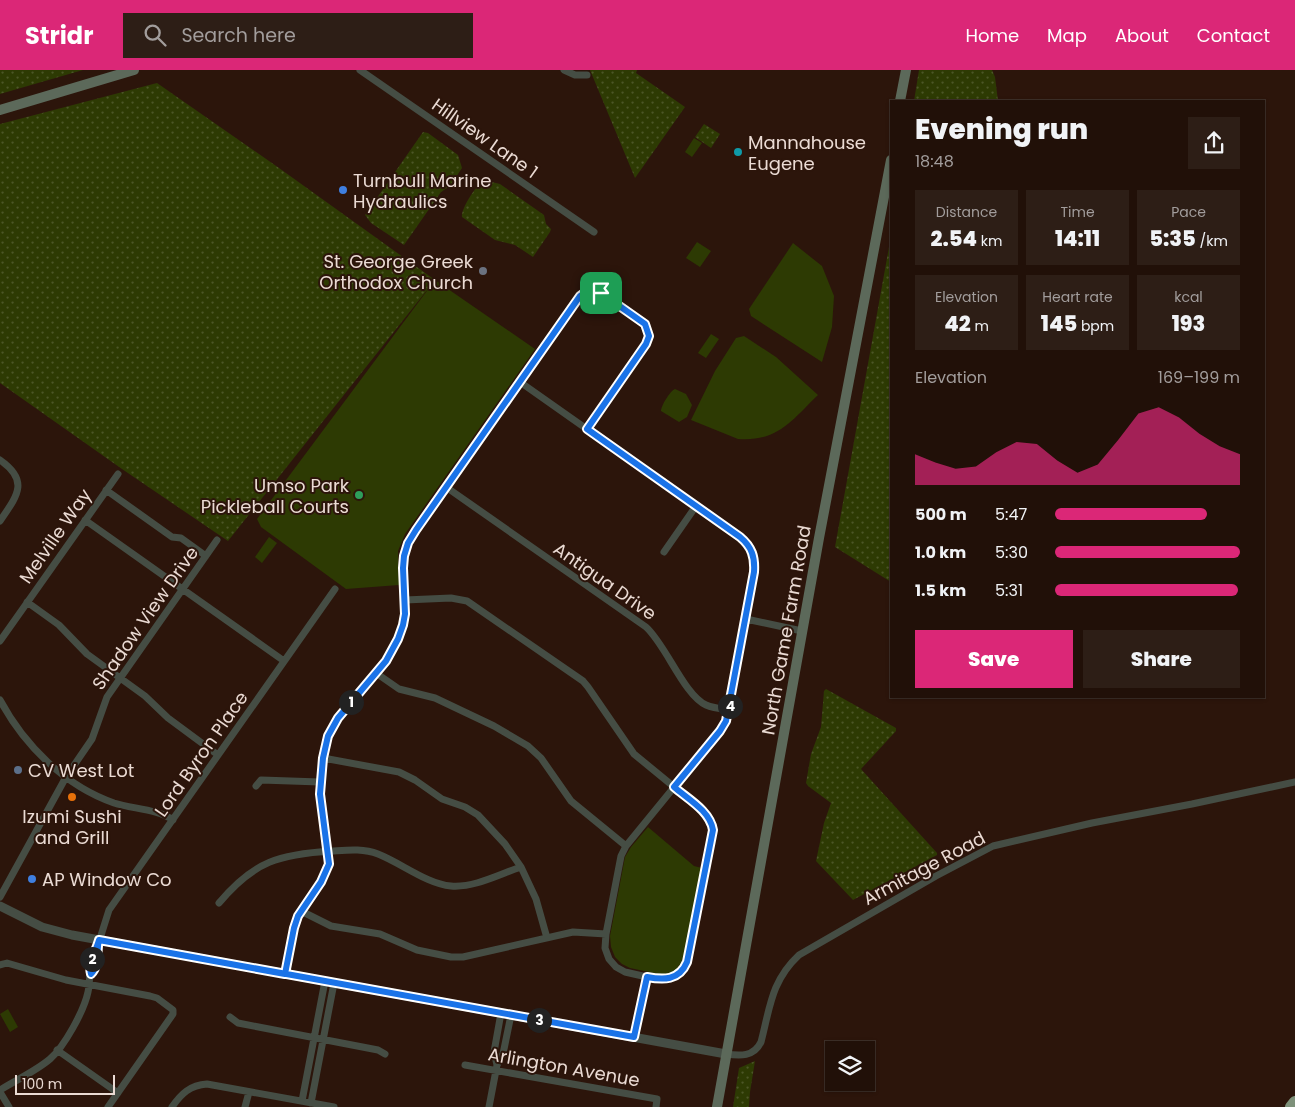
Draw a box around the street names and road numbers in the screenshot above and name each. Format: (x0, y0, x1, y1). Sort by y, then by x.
street label: Hillview Lane 1 (427, 92, 543, 184)
street label: Melville Way (13, 484, 97, 588)
street label: North Game Farm Road (755, 523, 817, 737)
street label: Antigua Drive (549, 536, 661, 626)
street label: Shadow View Drive (86, 541, 204, 695)
street label: Lord Byron Place (148, 686, 254, 822)
street label: Armitage Road (858, 825, 990, 911)
street label: Arlington Avenue (486, 1041, 642, 1093)

